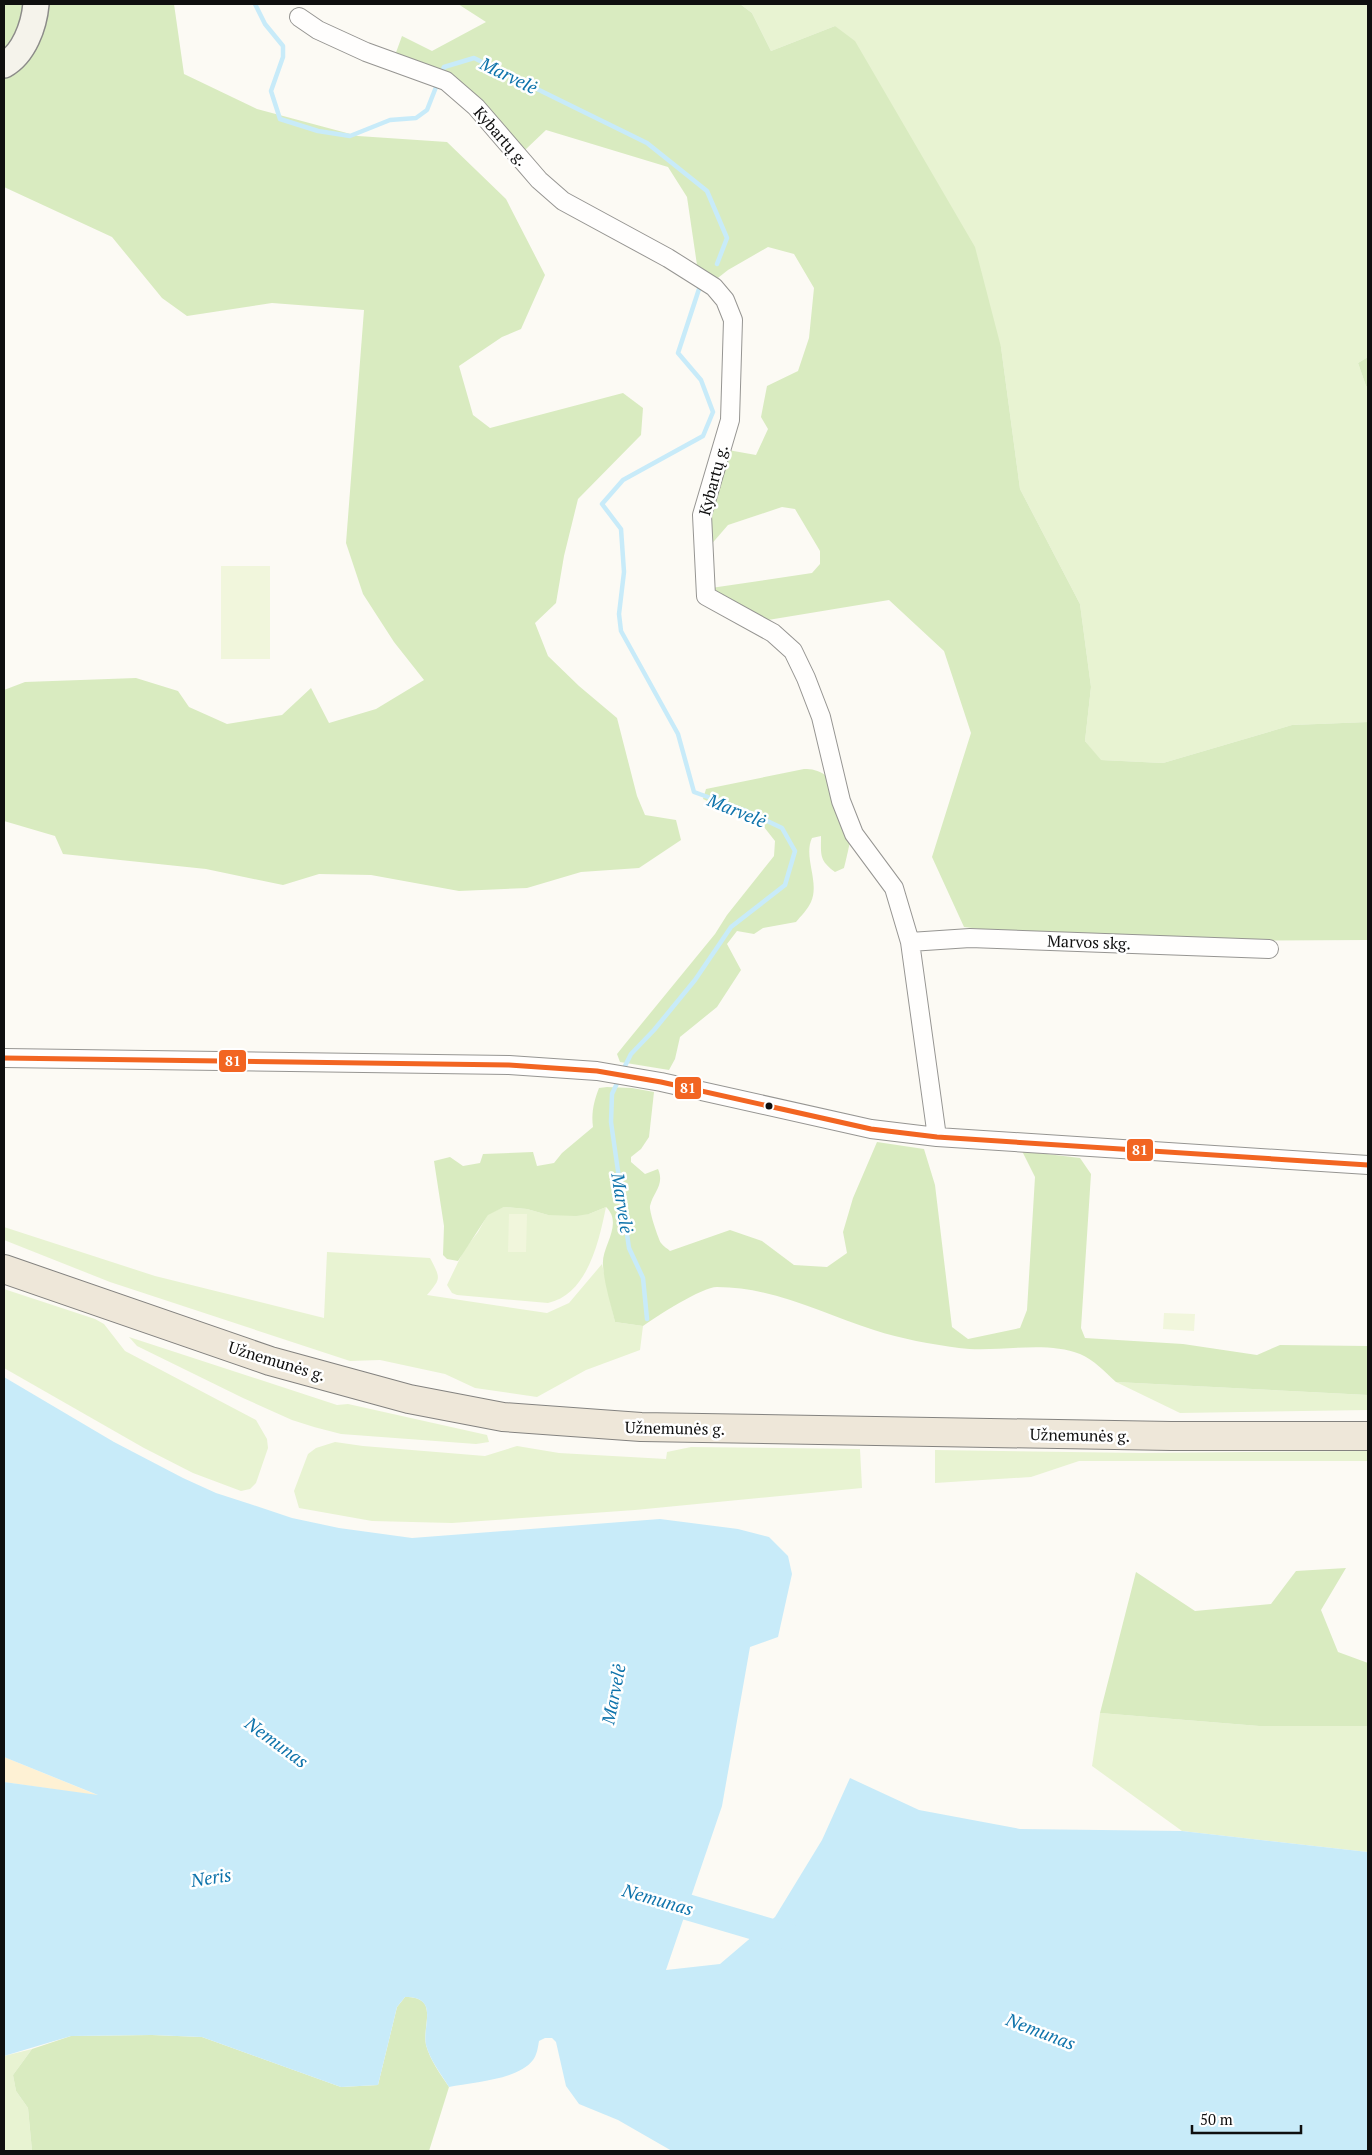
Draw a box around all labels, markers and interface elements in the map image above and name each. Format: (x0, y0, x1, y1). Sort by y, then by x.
water label: Marvelė (475, 50, 542, 99)
street label: Kybartų g. (469, 101, 533, 171)
street label: Kybartų g. (693, 442, 733, 518)
water label: Marvelė (703, 787, 770, 833)
street label: Marvos skg. (1047, 930, 1131, 954)
line badge: 81 (218, 1049, 247, 1073)
text: 81 (225, 1051, 241, 1070)
line badge: 81 (674, 1076, 702, 1100)
text: 81 (680, 1078, 696, 1097)
unlabelled marker (764, 1101, 774, 1111)
line badge: 81 (1126, 1138, 1154, 1162)
text: 81 (1132, 1140, 1148, 1159)
water label: Marvelė (606, 1170, 640, 1235)
street label: Užnemunės g. (226, 1336, 328, 1386)
street label: Užnemunės g. (625, 1416, 725, 1440)
street label: Užnemunės g. (1030, 1423, 1130, 1447)
water label: Marvelė (595, 1662, 631, 1727)
water label: Nemunas (240, 1710, 313, 1773)
water label: Neris (188, 1862, 233, 1892)
water label: Nemunas (619, 1877, 696, 1921)
water label: Nemunas (1002, 2006, 1079, 2055)
scale bar (1192, 2102, 1301, 2134)
text: 50 m (1200, 2109, 1233, 2129)

